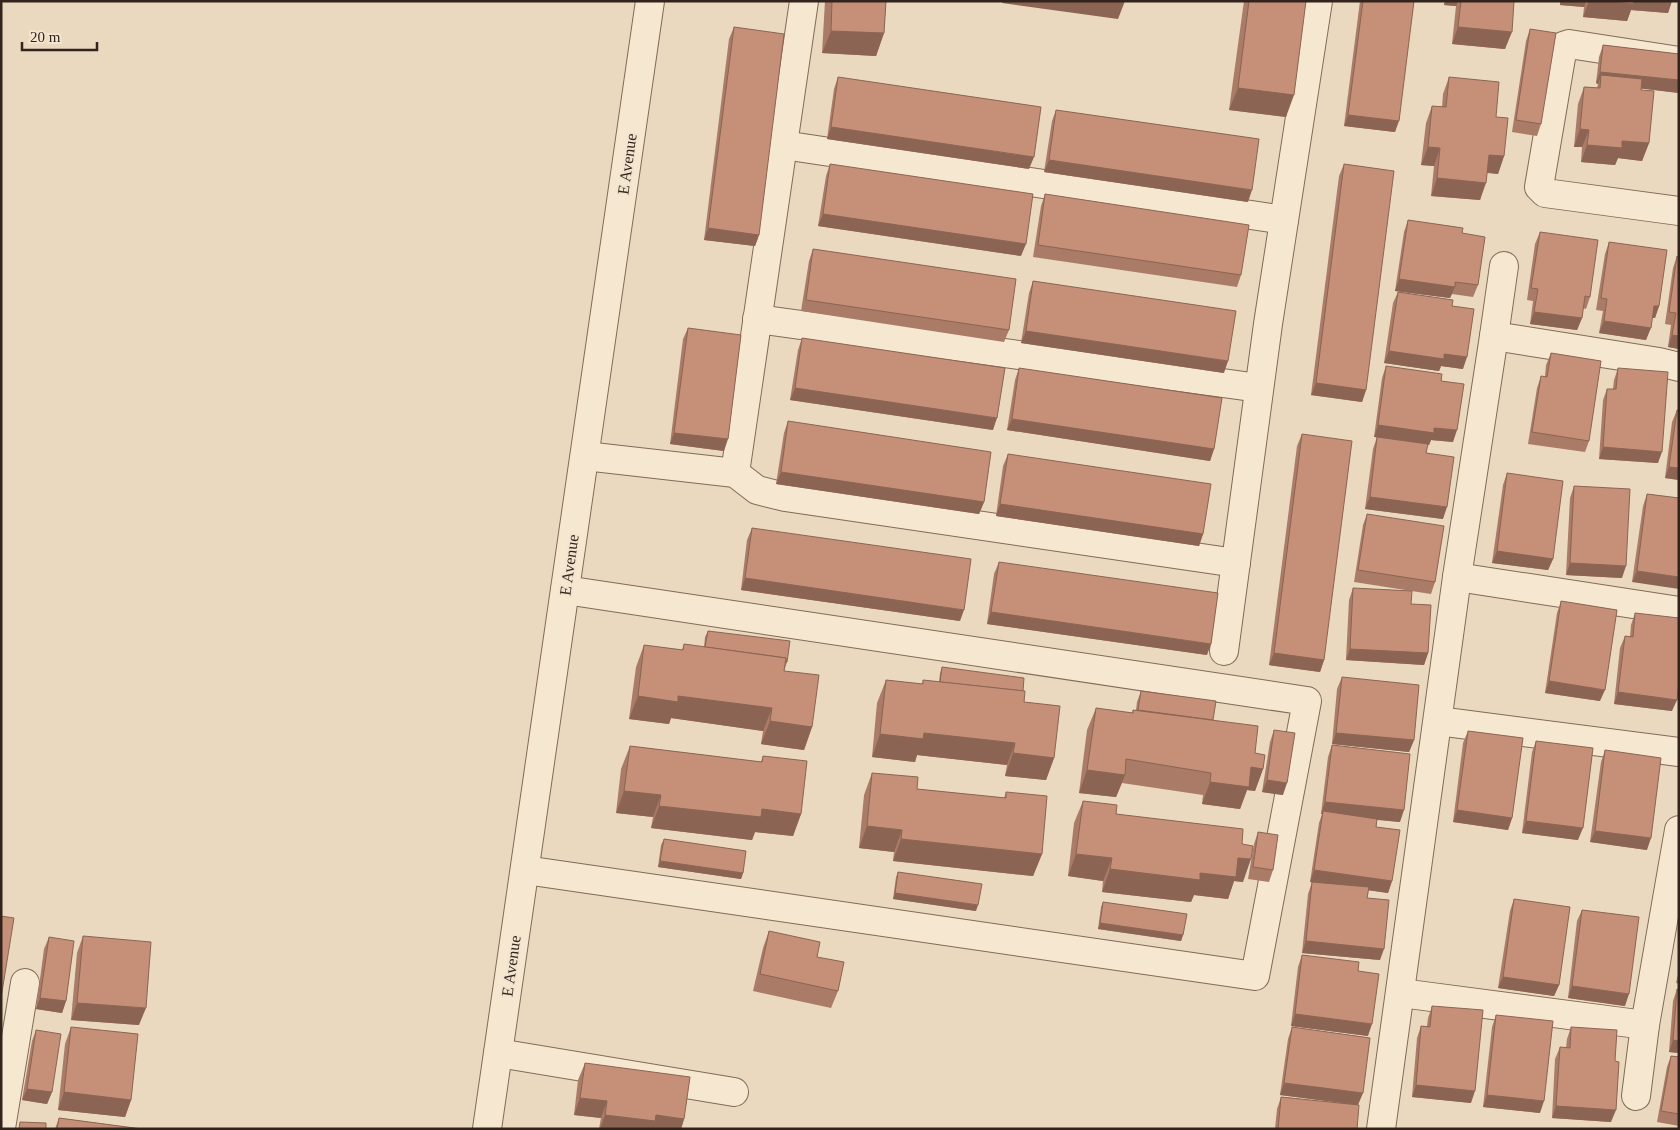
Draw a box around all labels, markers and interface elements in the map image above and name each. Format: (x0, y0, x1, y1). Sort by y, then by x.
scale bar (22, 20, 98, 52)
text: 20 m (30, 29, 61, 45)
street label: E Avenue (614, 132, 640, 196)
street label: E Avenue (556, 533, 582, 597)
street label: E Avenue (498, 934, 524, 998)

